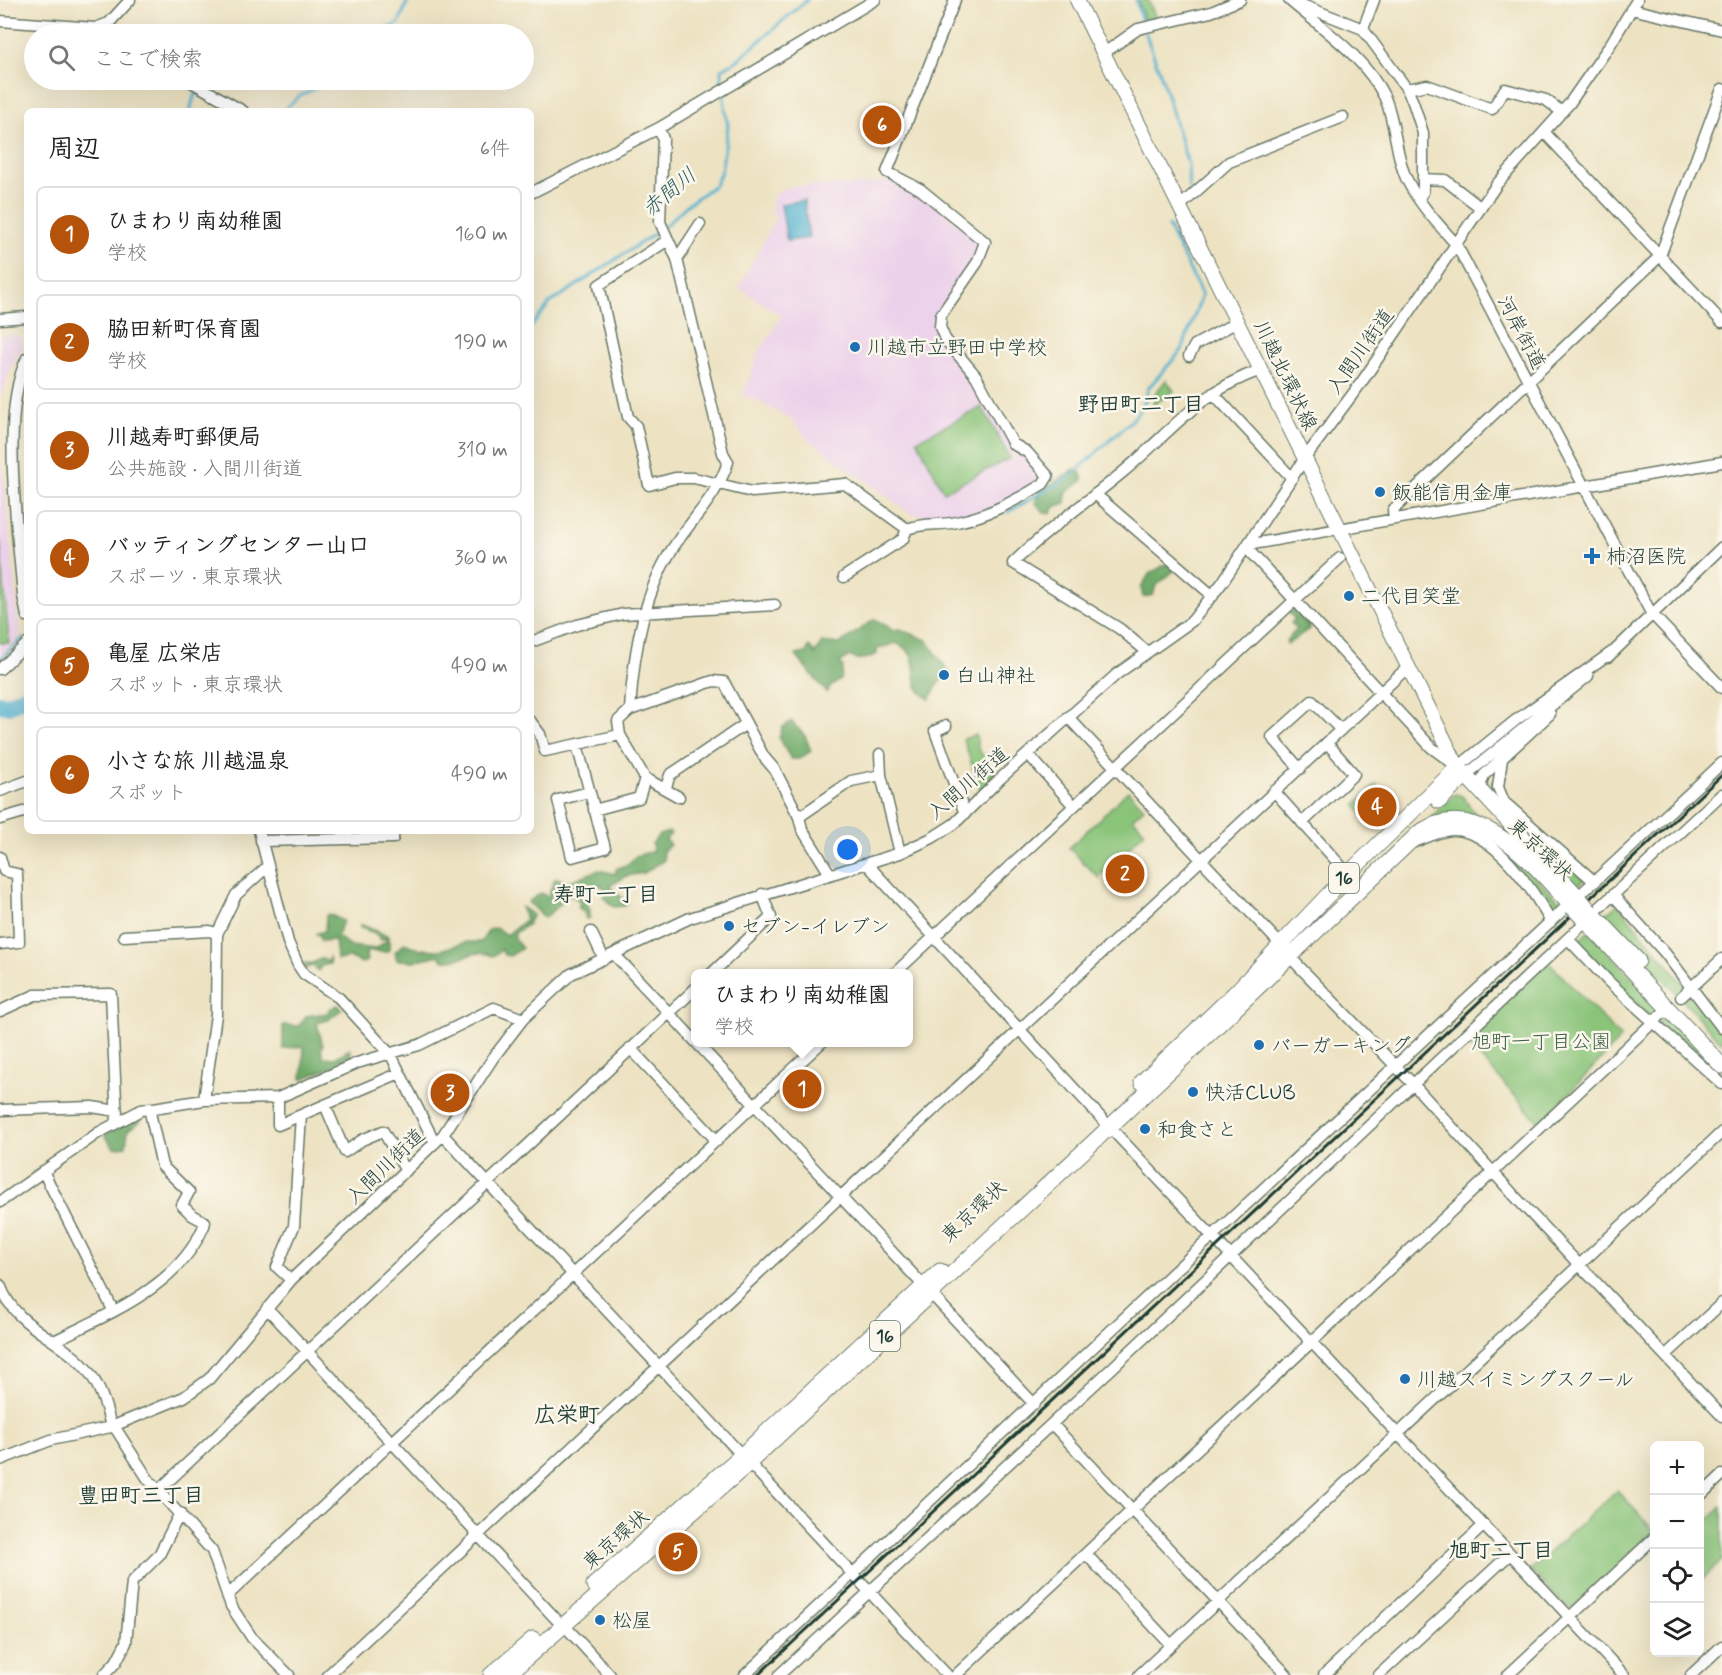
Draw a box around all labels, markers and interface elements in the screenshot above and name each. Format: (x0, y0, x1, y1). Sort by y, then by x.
search box (24, 24, 534, 90)
icon: search (45, 41, 78, 74)
text: ここで検索 (93, 46, 203, 74)
pin: 6 (862, 102, 902, 148)
text: 周辺 (48, 133, 100, 167)
text: 6件 (480, 136, 510, 163)
water label: 赤間川 (637, 162, 703, 224)
text: ひまわり南幼稚園 (107, 208, 283, 236)
text: 1 (65, 221, 74, 248)
text: 160 m (455, 221, 508, 248)
text: 学校 (107, 240, 147, 267)
street label: 河岸街道 (1490, 291, 1551, 374)
street label: 入間川街道 (1321, 303, 1401, 401)
text: 脇田新町保育園 (107, 316, 261, 344)
street label: 川越北環状線 (1246, 316, 1323, 436)
text: 2 (65, 329, 74, 356)
text: 190 m (454, 329, 508, 356)
place label: 川越市立野田中学校 (867, 335, 1047, 362)
marker: 川越市立野田中学校 (848, 340, 862, 354)
text: 学校 (107, 348, 147, 375)
district label: 野田町二丁目 (1078, 391, 1204, 419)
text: 川越寿町郵便局 (107, 424, 261, 452)
text: 3 (65, 437, 74, 464)
text: 310 m (457, 437, 508, 464)
text: 公共施設 · 入間川街道 (107, 456, 302, 483)
place label: 飯能信用金庫 (1392, 480, 1512, 507)
marker: 飯能信用金庫 (1373, 485, 1387, 499)
text: バッティングセンター山口 (107, 532, 370, 560)
place label: 柿沼医院 (1606, 544, 1686, 571)
text: 4 (64, 545, 75, 572)
text: 360 m (455, 545, 508, 572)
marker: 柿沼医院 (1583, 547, 1601, 565)
text: スポーツ · 東京環状 (107, 564, 282, 591)
place label: 二代目笑堂 (1361, 584, 1461, 611)
marker: 二代目笑堂 (1342, 589, 1356, 603)
text: 亀屋 広栄店 (107, 640, 223, 668)
text: 5 (64, 653, 76, 680)
text: 490 m (451, 653, 508, 680)
place label: 白山神社 (956, 663, 1036, 690)
marker: 白山神社 (937, 668, 951, 682)
text: スポット · 東京環状 (107, 672, 282, 699)
street label: 入間川街道 (922, 741, 1016, 827)
text: 小さな旅 川越温泉 (107, 748, 289, 776)
text: 6 (64, 761, 75, 788)
text: 490 m (451, 761, 508, 788)
text: スポット (107, 780, 187, 807)
pin: 4 (1358, 784, 1396, 830)
street label: 東京環状 (1502, 813, 1578, 887)
your location (833, 835, 862, 864)
pin: 2 (1106, 852, 1144, 896)
road number: 16 (1329, 863, 1359, 893)
district label: 寿町一丁目 (554, 881, 659, 909)
place label: セブン-イレブン (741, 914, 890, 941)
marker: セブン-イレブン (722, 919, 736, 933)
popup (691, 969, 913, 1047)
text: ひまわり南幼稚園 (714, 982, 890, 1010)
text: 学校 (714, 1014, 754, 1041)
park label: 旭町一丁目公園 (1471, 1029, 1611, 1056)
place label: バーガーキング (1271, 1033, 1411, 1060)
marker: バーガーキング (1252, 1038, 1266, 1052)
pin: 1 (782, 1066, 822, 1112)
pin: 3 (430, 1070, 470, 1116)
place label: 快活CLUB (1205, 1080, 1296, 1107)
marker: 快活CLUB (1186, 1085, 1200, 1099)
place label: 和食さと (1157, 1117, 1237, 1144)
marker: 和食さと (1138, 1122, 1152, 1136)
street label: 入間川街道 (341, 1123, 431, 1212)
street label: 東京環状 (936, 1175, 1012, 1249)
road number: 16 (870, 1321, 900, 1351)
place label: 川越スイミングスクール (1417, 1367, 1635, 1394)
marker: 川越スイミングスクール (1398, 1372, 1412, 1386)
district label: 広栄町 (534, 1402, 600, 1430)
map controls (1650, 1441, 1704, 1657)
button: + (1650, 1441, 1704, 1495)
district label: 豊田町三丁目 (78, 1482, 204, 1510)
button: − (1650, 1495, 1704, 1549)
street label: 東京環状 (577, 1504, 655, 1577)
pin: 5 (658, 1530, 698, 1574)
district label: 旭町二丁目 (1449, 1537, 1554, 1565)
button: locate (1650, 1549, 1704, 1603)
button: layers (1650, 1603, 1704, 1657)
place label: 松屋 (612, 1608, 652, 1635)
marker: 松屋 (593, 1613, 607, 1627)

